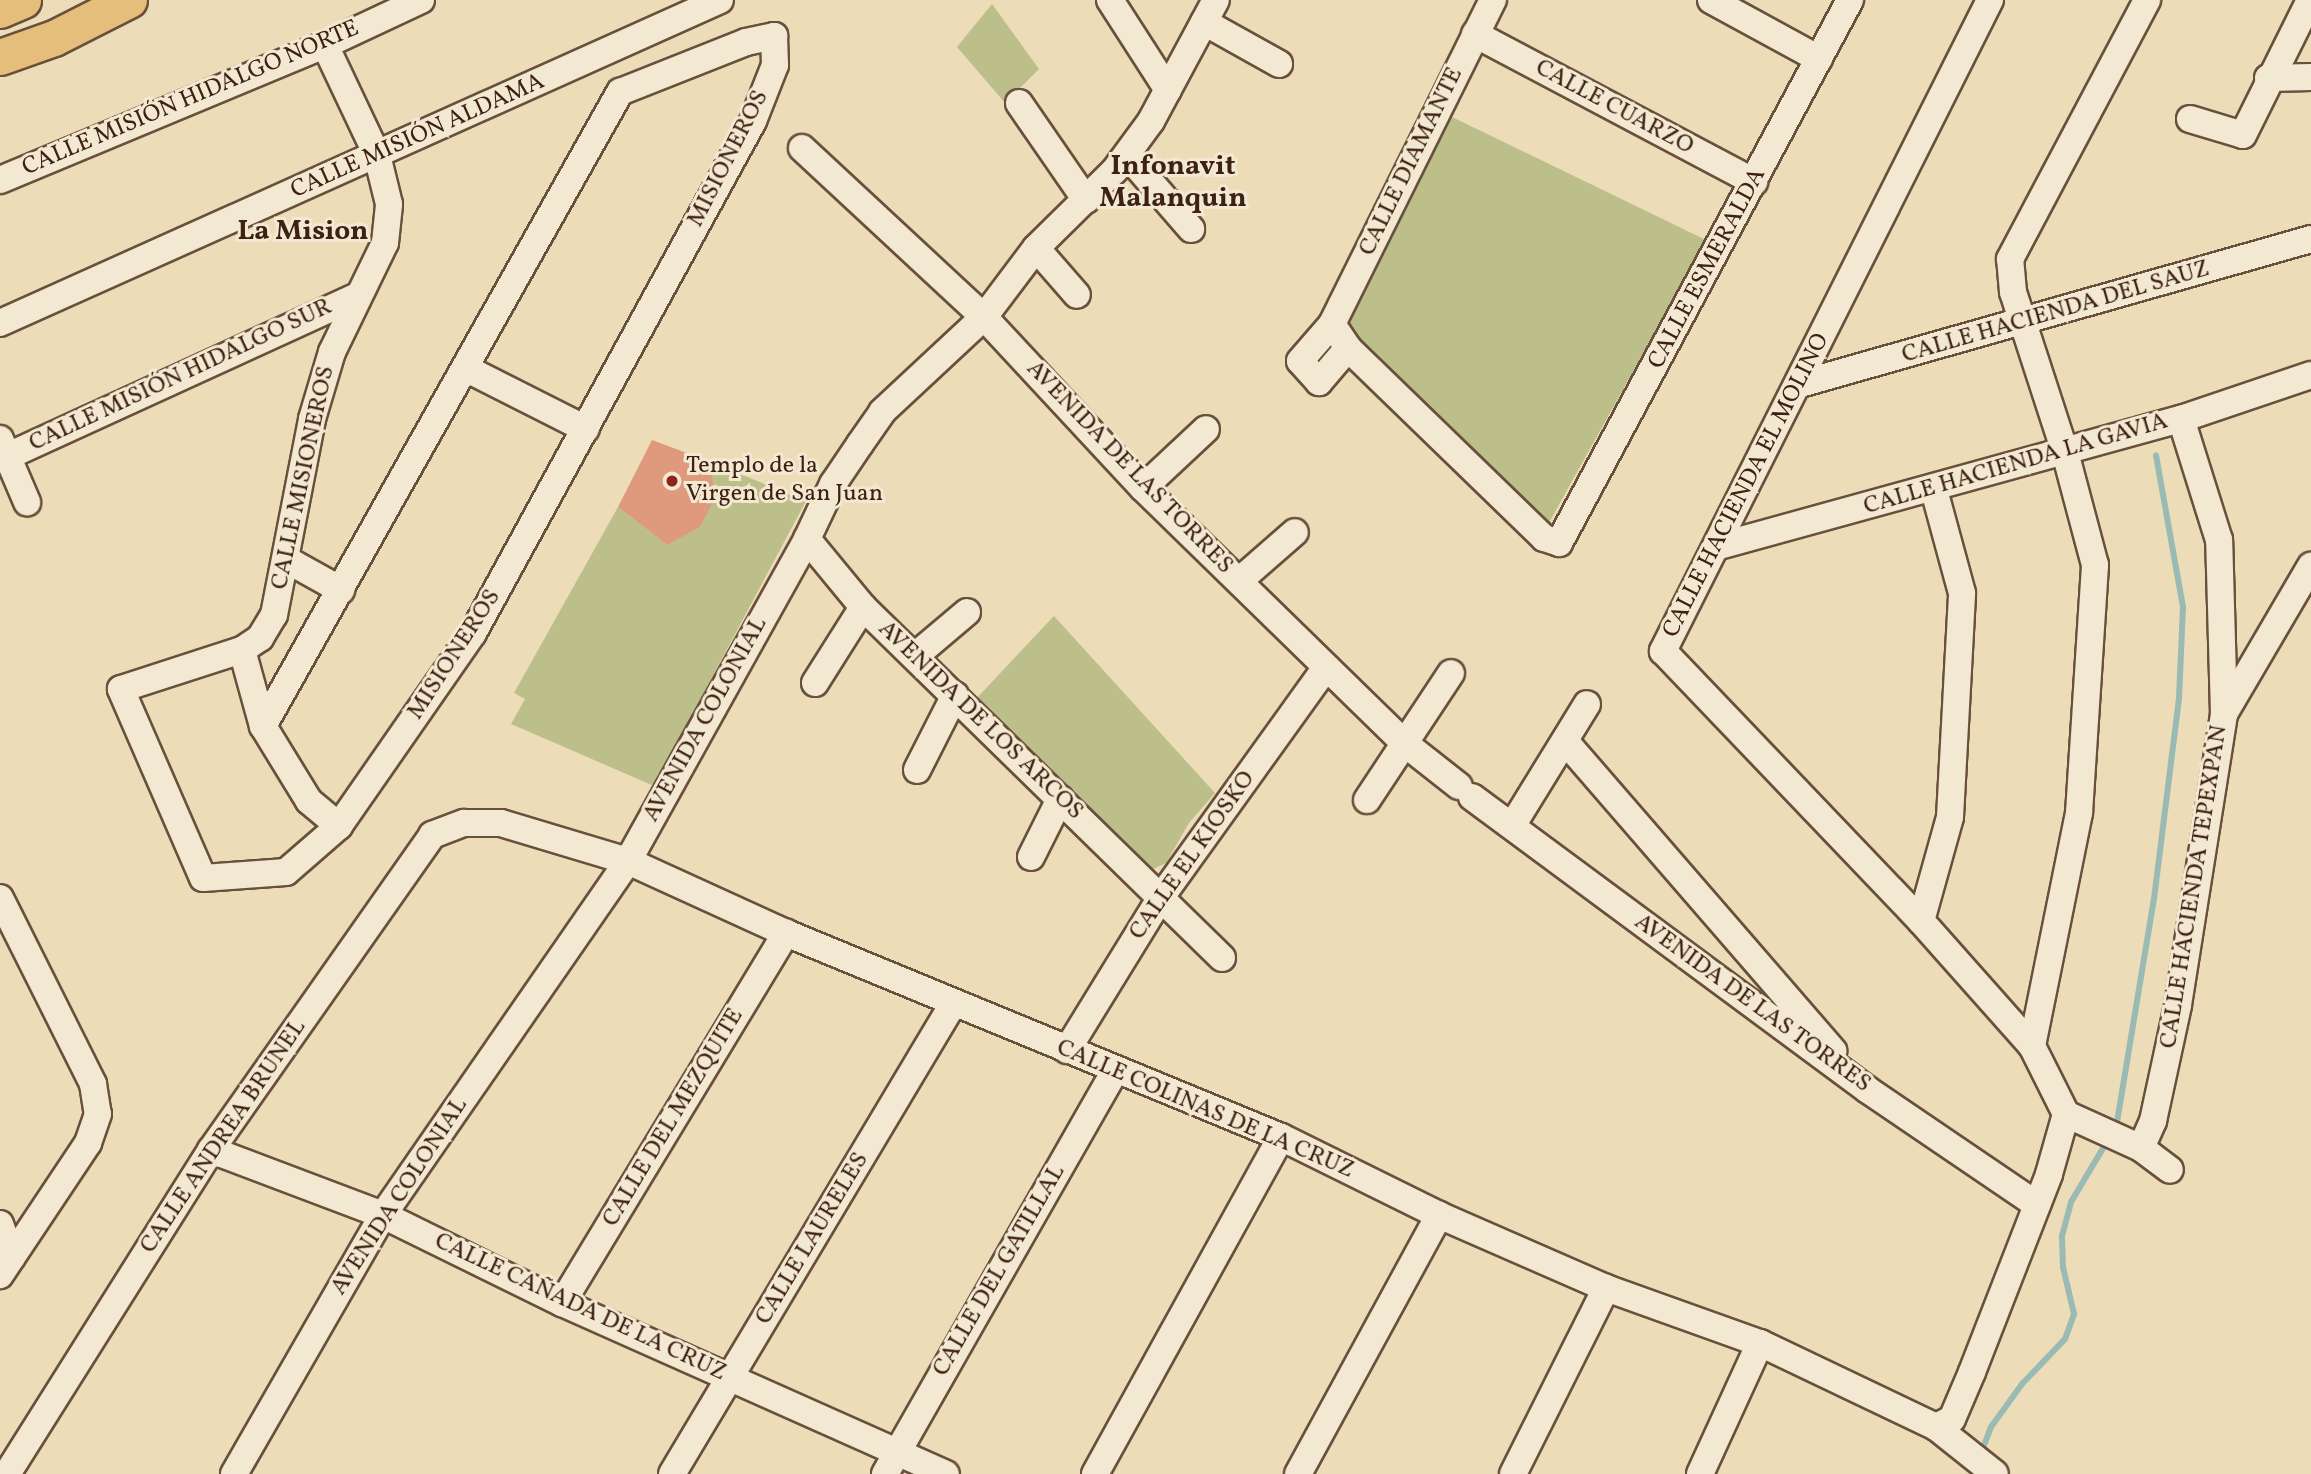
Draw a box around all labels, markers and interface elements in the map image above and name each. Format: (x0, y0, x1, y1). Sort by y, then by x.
street label: CALLE MISIÓN HIDALGO NORTE (18, 15, 364, 183)
street label: CALLE CUARZO (1530, 54, 1698, 162)
street label: CALLE DIAMANTE (1354, 63, 1470, 261)
street label: CALLE MISIÓN ALDAMA (287, 68, 549, 206)
street label: MISIONEROS (682, 86, 776, 232)
district label: Infonavit Malanquin (1099, 150, 1247, 216)
street label: CALLE ESMERALDA (1643, 164, 1773, 374)
district label: La Mision (237, 215, 369, 249)
street label: CALLE HACIENDA DEL SAUZ (1899, 255, 2213, 371)
street label: CALLE MISIÓN HIDALGO SUR (25, 293, 337, 459)
street label: CALLE HACIENDA EL MOLINO (1658, 329, 1836, 643)
street label: AVENIDA DE LAS TORRES (1019, 355, 1239, 581)
street label: CALLE MISIONEROS (266, 364, 342, 592)
street label: CALLE HACIENDA LA GAVIA (1861, 408, 2171, 522)
place label: Templo de la Virgen de San Juan (686, 453, 883, 509)
marker: Templo de la Virgen de San Juan (664, 473, 680, 489)
street label: MISIONEROS (402, 584, 508, 726)
street label: AVENIDA COLONIAL (638, 613, 774, 827)
street label: AVENIDA DE LOS ARCOS (871, 615, 1089, 827)
street label: CALLE HACIENDA TEPEXPAN (2155, 723, 2235, 1051)
street label: CALLE EL KIOSKO (1124, 766, 1262, 946)
street label: AVENIDA DE LAS TORRES (1628, 908, 1876, 1100)
street label: CALLE DEL MEZQUITE (597, 1004, 751, 1232)
street label: CALLE ANDREA BRUNEL (135, 1015, 313, 1259)
street label: CALLE COLINAS DE LA CRUZ (1052, 1034, 1358, 1186)
street label: AVENIDA COLONIAL (325, 1093, 475, 1301)
street label: CALLE LAURELES (750, 1148, 876, 1330)
street label: CALLE DEL GATILLAL (928, 1160, 1072, 1382)
street label: CALLE CAÑADA DE LA CRUZ (430, 1228, 730, 1388)

